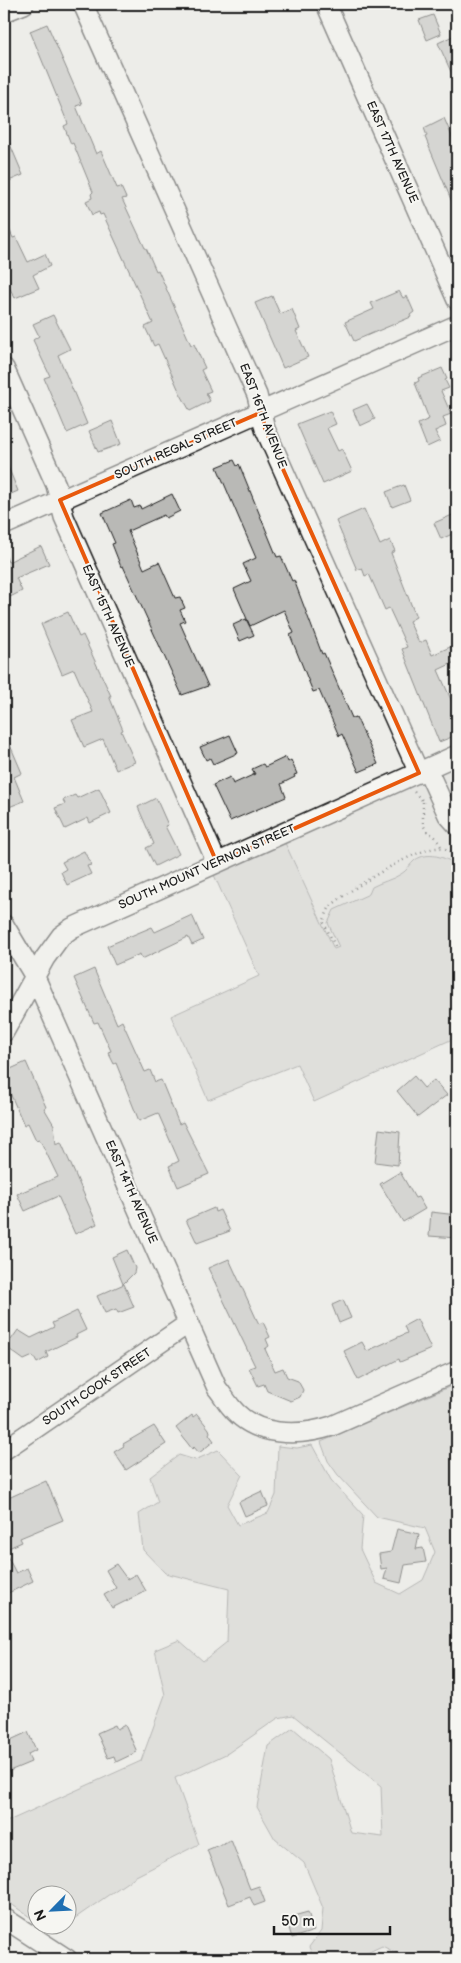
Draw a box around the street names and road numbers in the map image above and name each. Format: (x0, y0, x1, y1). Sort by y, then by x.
street label: EAST 17TH AVENUE (363, 99, 421, 205)
street label: EAST 16TH AVENUE (236, 361, 290, 471)
street label: SOUTH REGAL STREET (112, 415, 240, 483)
street label: EAST 15TH AVENUE (79, 562, 137, 670)
street label: SOUTH MOUNT VERNON STREET (116, 821, 298, 913)
street label: EAST 14TH AVENUE (102, 1138, 161, 1246)
street label: SOUTH COOK STREET (40, 1345, 155, 1429)

